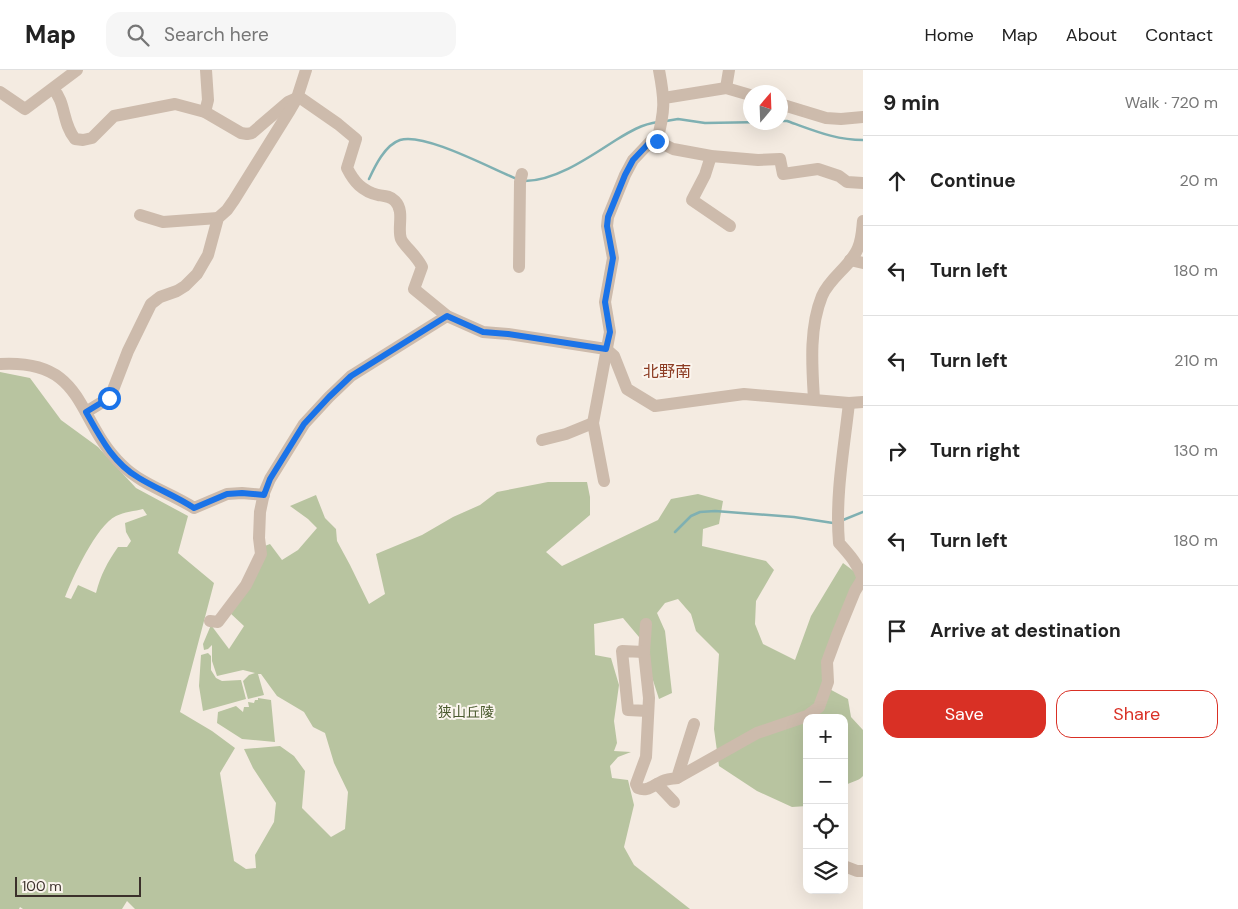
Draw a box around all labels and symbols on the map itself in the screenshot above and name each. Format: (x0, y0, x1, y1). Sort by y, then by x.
north arrow (743, 85, 788, 130)
route end (646, 130, 669, 153)
district label: 北野南 (643, 361, 691, 382)
route start (98, 387, 121, 410)
park label: 狭山丘陵 (438, 703, 494, 721)
scale bar (15, 874, 141, 897)

